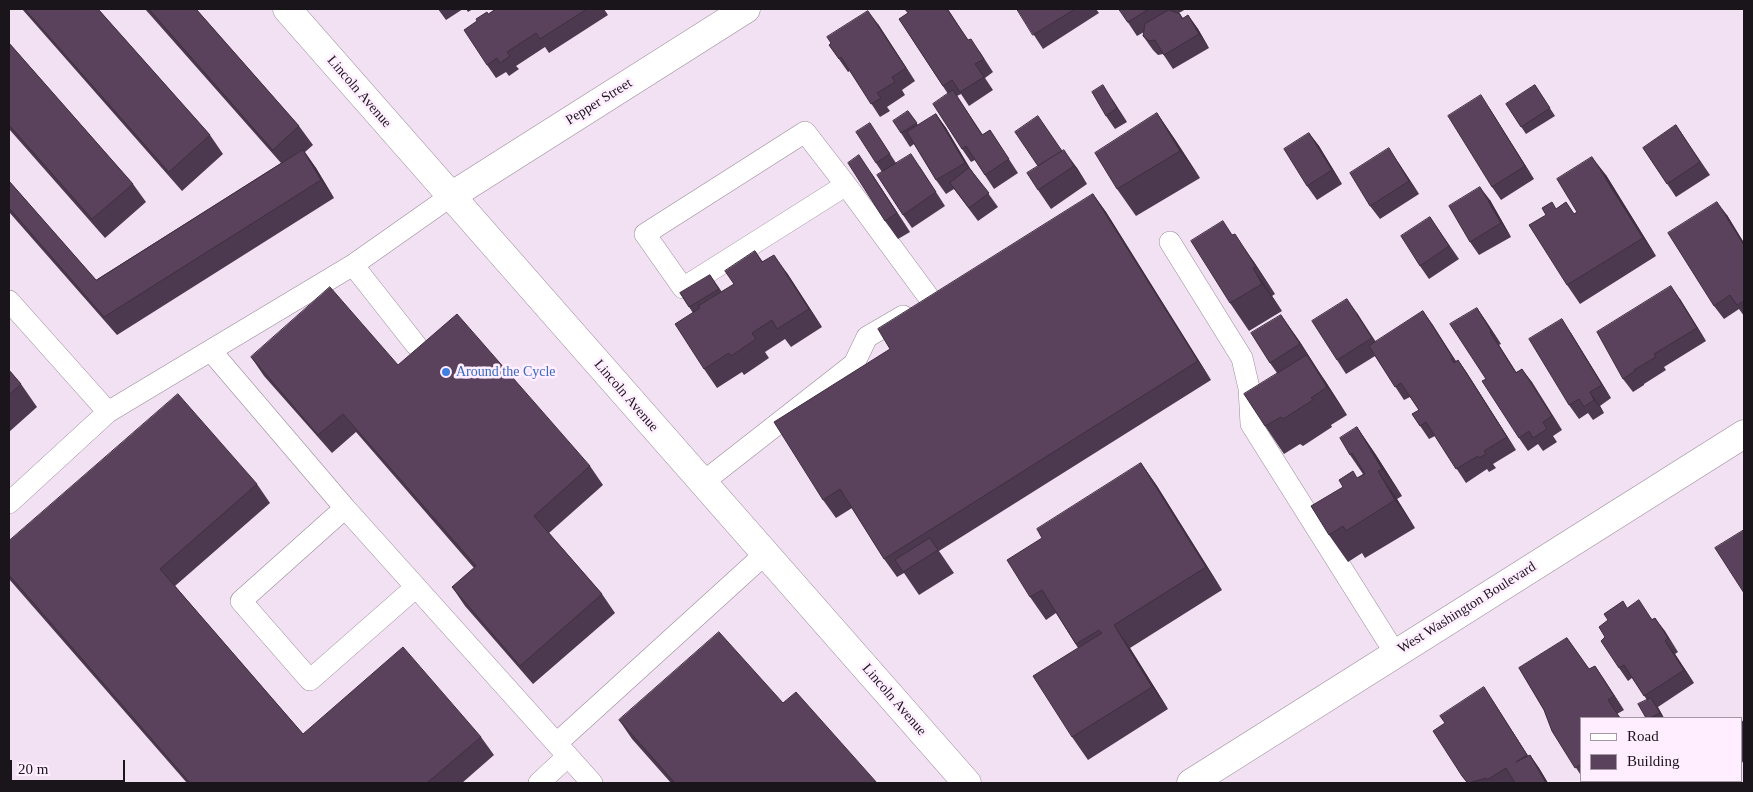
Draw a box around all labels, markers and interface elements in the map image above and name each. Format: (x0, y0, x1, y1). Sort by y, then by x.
street label: Lincoln Avenue (323, 53, 395, 131)
street label: Pepper Street (563, 75, 635, 129)
street label: Lincoln Avenue (590, 357, 662, 435)
place label: Around the Cycle (456, 364, 556, 380)
marker: Around the Cycle (440, 366, 452, 378)
street label: West Washington Boulevard (1395, 559, 1539, 657)
street label: Lincoln Avenue (858, 661, 930, 739)
legend (1580, 717, 1743, 782)
text: Road (1627, 728, 1659, 744)
scale bar (12, 750, 128, 782)
text: Building (1627, 753, 1680, 769)
text: 20 m (18, 761, 48, 777)

